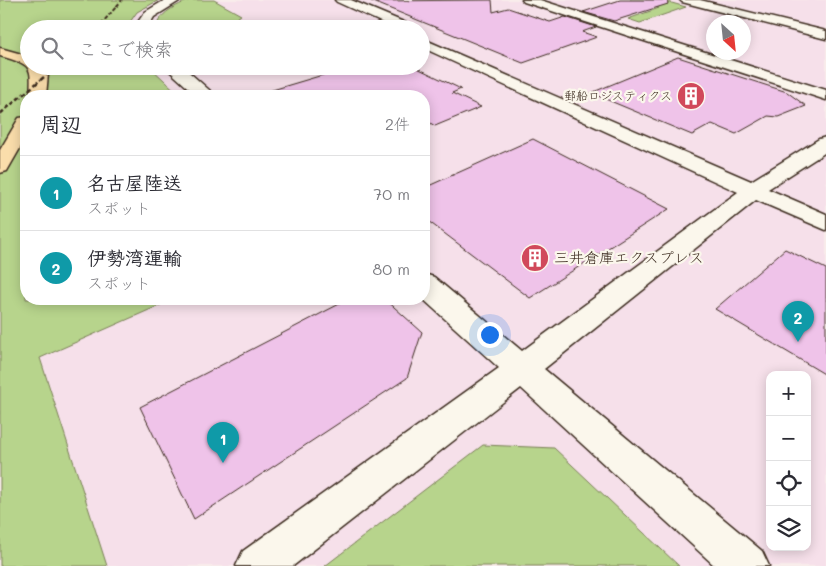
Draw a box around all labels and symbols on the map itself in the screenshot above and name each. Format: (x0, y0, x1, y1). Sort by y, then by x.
north arrow (706, 15, 751, 60)
building icon: 郵船ロジスティクス (676, 81, 706, 111)
place label: 郵船ロジスティクス (564, 87, 672, 103)
building icon: 三井倉庫エクスプレス (520, 243, 550, 273)
place label: 三井倉庫エクスプレス (554, 247, 704, 267)
pin: 2 (782, 301, 814, 342)
your location (477, 322, 503, 348)
pin: 1 (207, 422, 239, 463)

